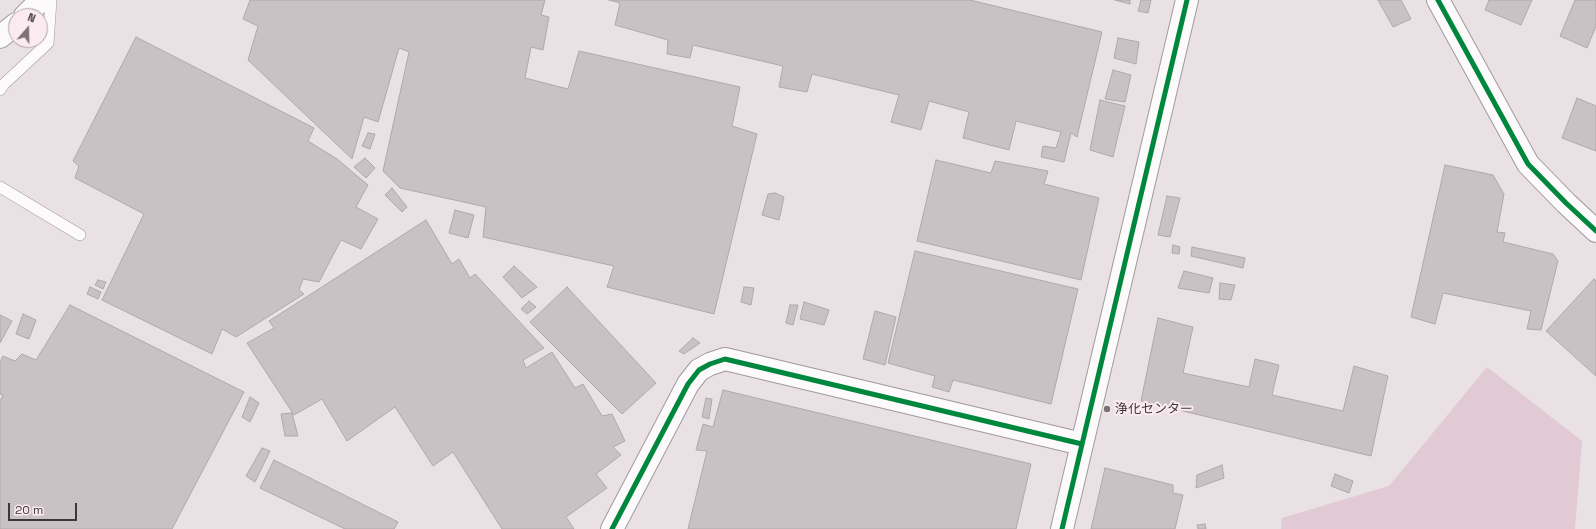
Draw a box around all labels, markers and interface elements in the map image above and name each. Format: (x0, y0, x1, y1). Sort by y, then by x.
north arrow (8, 8, 48, 48)
text: N (26, 10, 38, 26)
place label: 浄化センター (1115, 401, 1193, 417)
marker: 浄化センター (1102, 404, 1112, 414)
scale bar (10, 495, 79, 521)
text: 20 m (15, 502, 43, 518)

